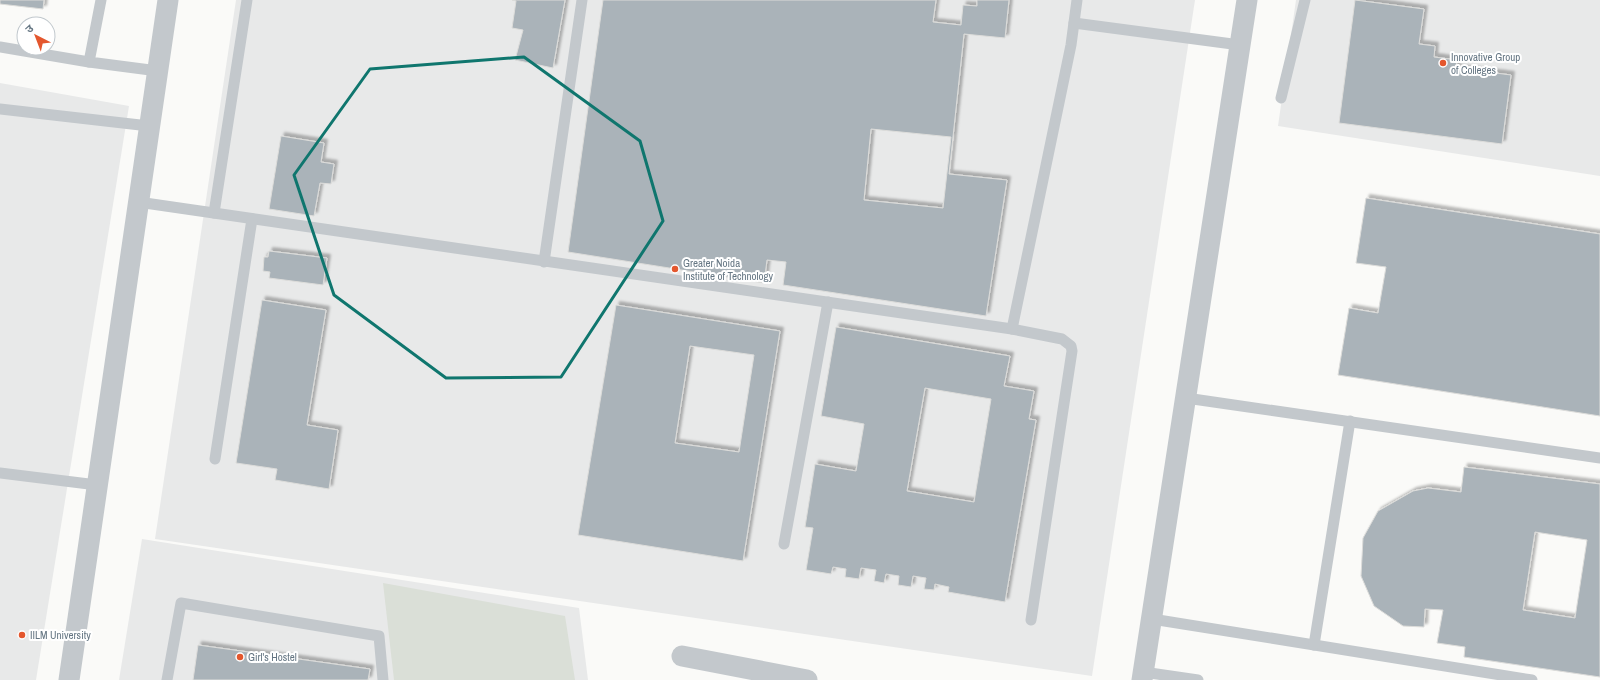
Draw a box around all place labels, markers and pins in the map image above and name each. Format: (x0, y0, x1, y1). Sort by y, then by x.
place label: Innovative Group of Colleges (1451, 50, 1520, 77)
marker: Innovative Group of Colleges (1438, 58, 1448, 68)
place label: Greater Noida Institute of Technology (683, 256, 774, 283)
marker: Greater Noida Institute of Technology (670, 264, 680, 274)
place label: IILM University (30, 628, 91, 642)
marker: IILM University (17, 630, 27, 640)
place label: Girl's Hostel (248, 650, 297, 664)
marker: Girl's Hostel (235, 652, 245, 662)

